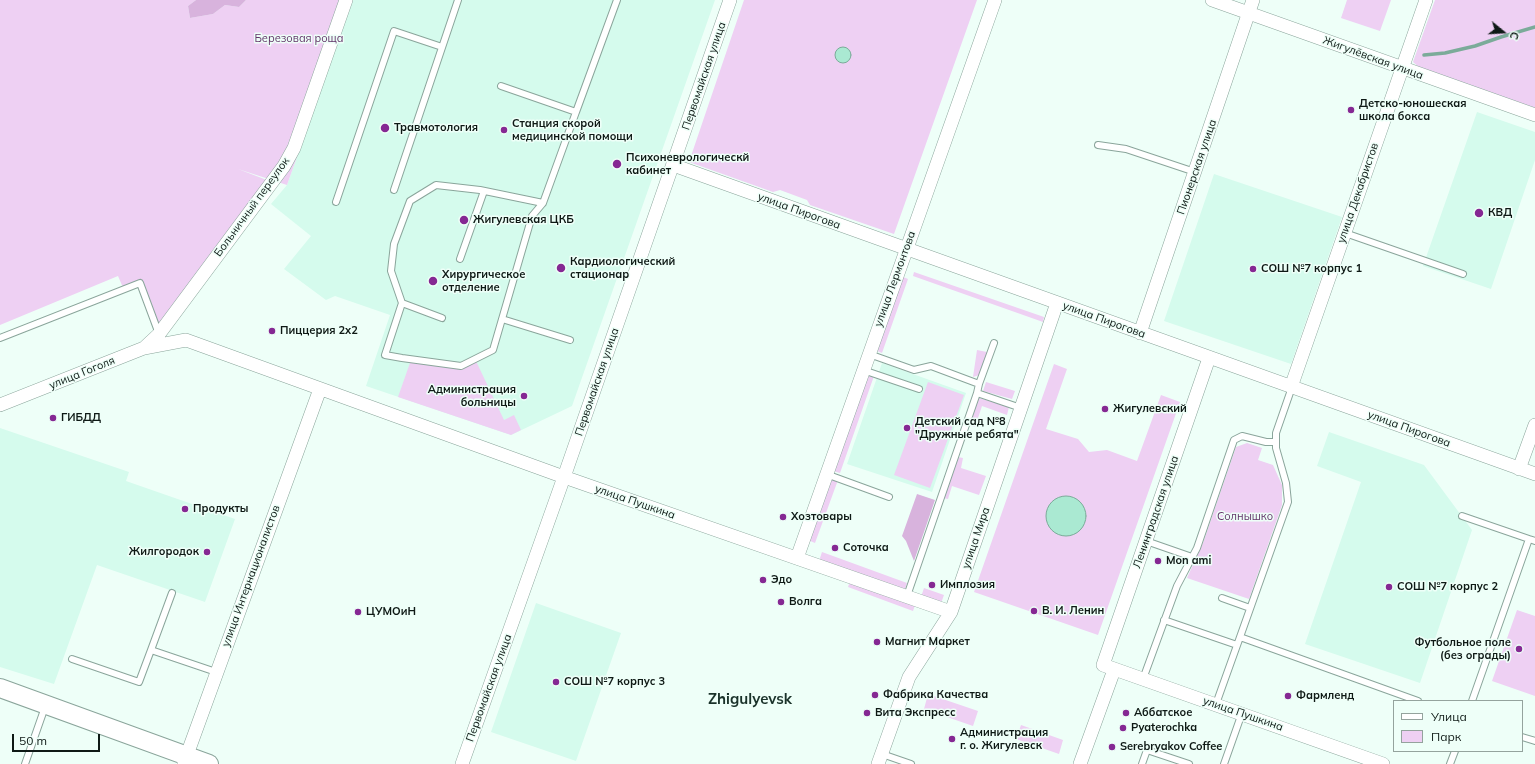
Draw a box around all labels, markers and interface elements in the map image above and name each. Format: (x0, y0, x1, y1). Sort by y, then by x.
north arrow (1483, 12, 1523, 52)
street label: Первомайская улица (679, 20, 729, 132)
text: С (1507, 30, 1522, 41)
park label: Березовая роща (254, 32, 344, 46)
street label: Жигулёвская улица (1321, 34, 1425, 82)
place label: Детско-юношеская школа бокса (1359, 97, 1466, 123)
marker: Детско-юношеская школа бокса (1346, 105, 1356, 115)
place label: Станция скорой медицинской помощи (512, 117, 633, 143)
street label: Пионерская улица (1175, 118, 1219, 216)
place label: Травмотология (394, 121, 478, 135)
marker: Травмотология (379, 122, 391, 134)
marker: Станция скорой медицинской помощи (499, 125, 509, 135)
street label: улица Декабристов (1335, 141, 1381, 245)
place label: Психоневрологическй кабинет (626, 151, 749, 177)
street label: Больничный переулок (212, 155, 292, 259)
marker: Психоневрологическй кабинет (611, 158, 623, 170)
street label: улица Пирогова (756, 190, 842, 232)
place label: КВД (1488, 206, 1512, 220)
marker: КВД (1473, 207, 1485, 219)
place label: Жигулевская ЦКБ (473, 213, 574, 227)
marker: Жигулевская ЦКБ (458, 214, 470, 226)
street label: улица Лермонтова (872, 229, 918, 329)
place label: Кардиологический стационар (570, 255, 675, 281)
marker: Кардиологический стационар (555, 262, 567, 274)
place label: СОШ №7 корпус 1 (1261, 262, 1362, 276)
marker: СОШ №7 корпус 1 (1248, 264, 1258, 274)
place label: Хирургическое отделение (442, 268, 525, 294)
marker: Хирургическое отделение (427, 275, 439, 287)
street label: улица Пирогова (1061, 299, 1147, 341)
place label: Пиццерия 2х2 (280, 324, 358, 338)
marker: Пиццерия 2х2 (267, 326, 277, 336)
street label: Первомайская улица (572, 326, 622, 438)
street label: улица Гоголя (47, 354, 117, 392)
place label: Администрация больницы (428, 383, 516, 409)
marker: Администрация больницы (519, 391, 529, 401)
place label: Жигулевский (1113, 402, 1187, 416)
marker: Жигулевский (1100, 404, 1110, 414)
street label: улица Пирогова (1366, 408, 1452, 450)
place label: ГИБДД (61, 411, 101, 425)
marker: ГИБДД (48, 413, 58, 423)
place label: Детский сад №8 "Дружные ребята" (915, 415, 1019, 441)
marker: Детский сад №8 "Дружные ребята" (902, 423, 912, 433)
street label: Ленинградская улица (1130, 454, 1182, 570)
street label: улица Пушкина (593, 482, 677, 522)
place label: Продукты (193, 502, 248, 516)
street label: улица Интернационалистов (219, 503, 283, 649)
marker: Продукты (180, 504, 190, 514)
street label: улица Мира (959, 505, 993, 571)
place label: Хозтовары (791, 510, 852, 524)
park label: Солнышко (1217, 510, 1273, 524)
marker: Хозтовары (778, 512, 788, 522)
place label: Соточка (843, 541, 889, 555)
marker: Соточка (830, 543, 840, 553)
place label: Жилгородок (129, 545, 199, 559)
marker: Жилгородок (202, 547, 212, 557)
place label: Mon ami (1166, 554, 1211, 568)
marker: Mon ami (1153, 556, 1163, 566)
place label: Эдо (771, 573, 792, 587)
marker: Эдо (758, 575, 768, 585)
place label: Имплозия (940, 578, 995, 592)
marker: Имплозия (927, 580, 937, 590)
place label: СОШ №7 корпус 2 (1397, 580, 1498, 594)
marker: СОШ №7 корпус 2 (1384, 582, 1394, 592)
place label: Волга (789, 595, 822, 609)
marker: Волга (776, 597, 786, 607)
place label: В. И. Ленин (1042, 604, 1104, 618)
place label: ЦУМОиН (366, 605, 416, 619)
marker: В. И. Ленин (1029, 606, 1039, 616)
marker: ЦУМОиН (353, 607, 363, 617)
street label: Первомайская улица (463, 632, 515, 744)
place label: Магнит Маркет (885, 635, 970, 649)
place label: Футбольное поле (без ограды) (1414, 636, 1511, 662)
marker: Магнит Маркет (872, 637, 882, 647)
marker: Футбольное поле (без ограды) (1514, 644, 1524, 654)
place label: СОШ №7 корпус 3 (564, 675, 665, 689)
marker: СОШ №7 корпус 3 (551, 677, 561, 687)
place label: Фабрика Качества (883, 688, 988, 702)
place label: Фармленд (1296, 689, 1354, 703)
district label: Zhigulyevsk (708, 690, 792, 708)
marker: Фабрика Качества (870, 690, 880, 700)
marker: Фармленд (1283, 691, 1293, 701)
street label: улица Пушкина (1201, 694, 1285, 734)
legend (1393, 700, 1523, 752)
place label: Вита Экспресс (875, 706, 956, 720)
place label: Аббатское (1134, 706, 1192, 720)
marker: Вита Экспресс (862, 708, 872, 718)
marker: Аббатское (1121, 708, 1131, 718)
text: Улица (1431, 709, 1467, 724)
place label: Pyaterochka (1131, 721, 1197, 735)
marker: Pyaterochka (1118, 723, 1128, 733)
scale bar (14, 726, 102, 752)
place label: Администрация г. о. Жигулевск (960, 726, 1048, 752)
text: Парк (1431, 729, 1461, 744)
text: 50 m (19, 733, 47, 748)
marker: Администрация г. о. Жигулевск (947, 734, 957, 744)
place label: Serebryakov Coffee (1120, 740, 1222, 754)
marker: Serebryakov Coffee (1107, 742, 1117, 752)

